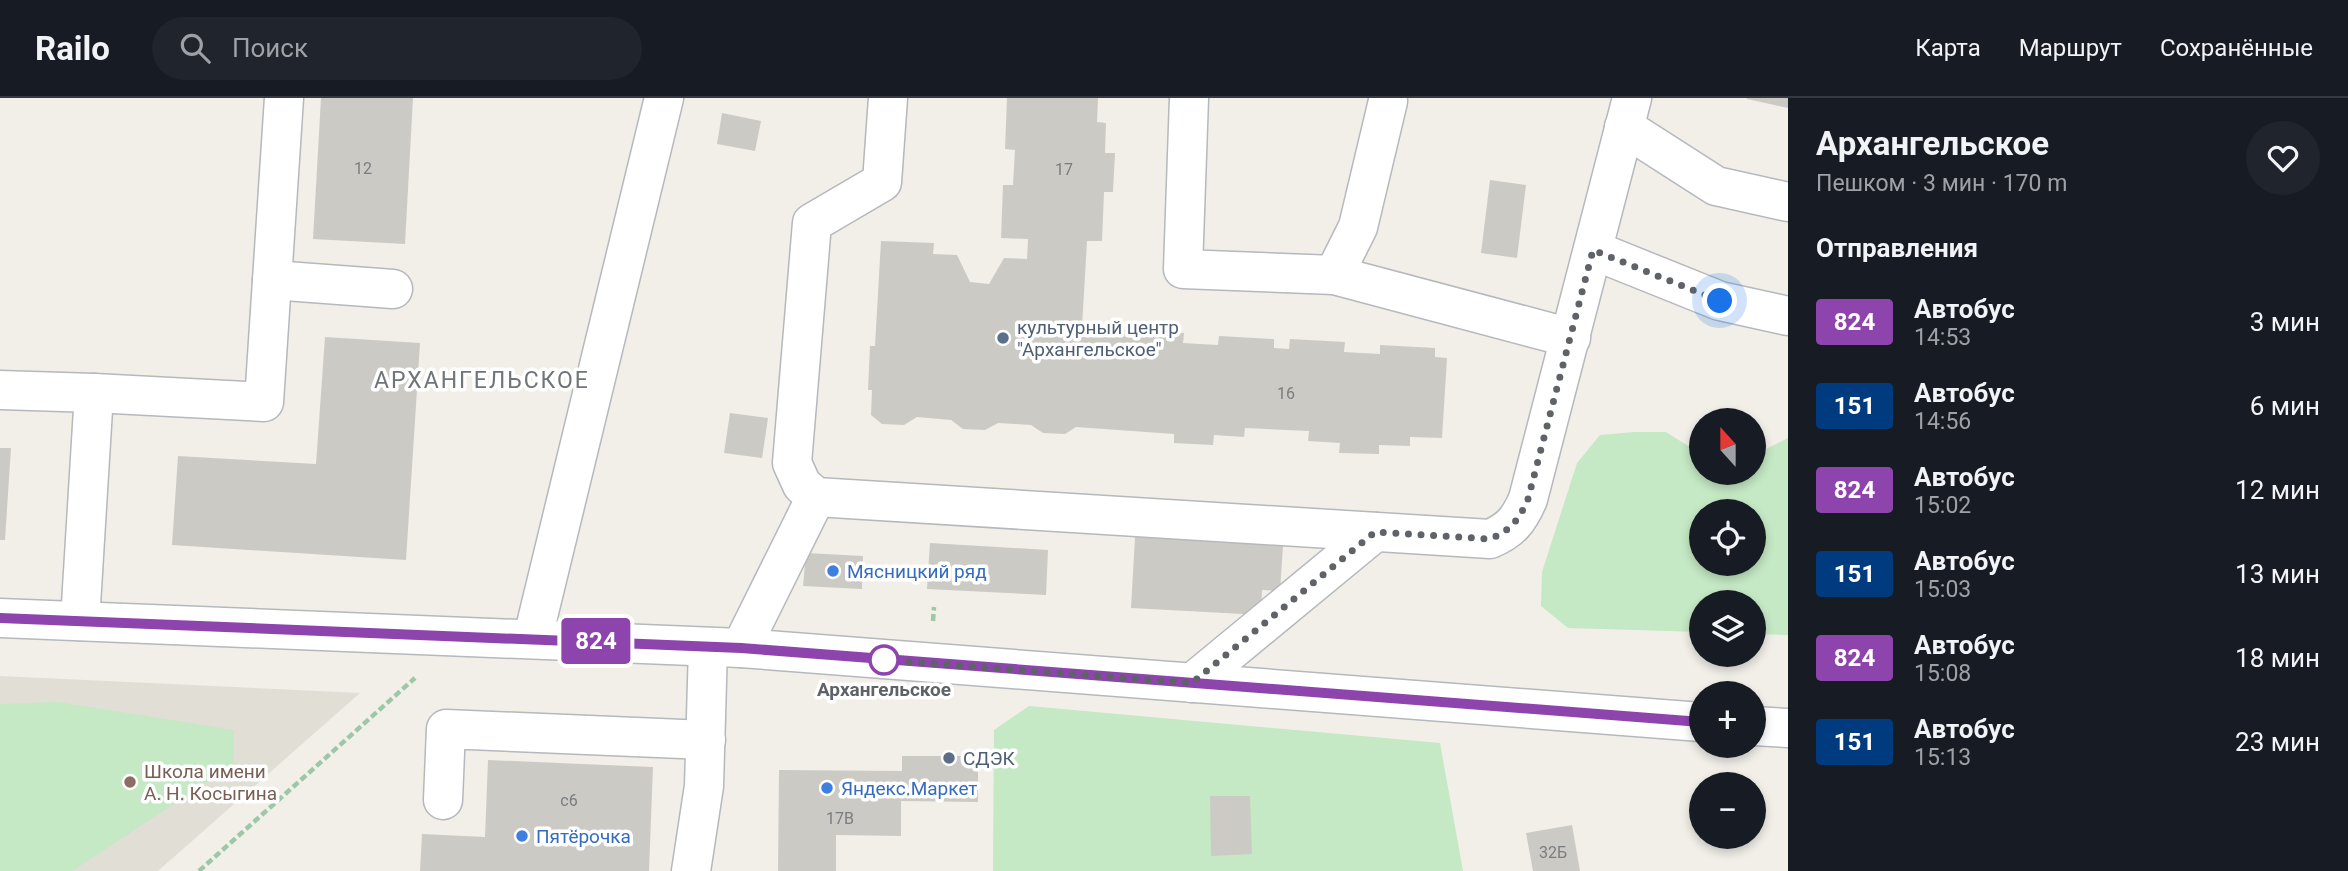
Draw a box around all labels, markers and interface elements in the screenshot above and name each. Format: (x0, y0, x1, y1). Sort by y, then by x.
search box (152, 17, 642, 80)
text: Railo (35, 29, 110, 68)
icon: search (176, 29, 214, 67)
text: Поиск (232, 33, 308, 63)
text: Карта (1915, 34, 1981, 62)
text: Маршрут (2019, 34, 2122, 62)
text: Сохранённые (2160, 34, 2313, 62)
button: heart (2246, 121, 2320, 195)
text: Архангельское (1816, 124, 2049, 163)
house number: 12 (354, 159, 372, 178)
house number: 17 (1055, 160, 1073, 179)
text: Пешком · 3 мин · 170 m (1816, 170, 2067, 197)
text: Отправления (1816, 233, 1978, 263)
your location (1702, 283, 1737, 318)
text: Автобус (1914, 294, 2015, 324)
text: 3 мин (2250, 307, 2320, 337)
text: 824 (1834, 308, 1875, 336)
place label: культурный центр "Архангельское" (1017, 316, 1179, 361)
text: 14:53 (1914, 324, 1971, 351)
marker: культурный центр "Архангельское" (995, 330, 1011, 346)
district label: АРХАНГЕЛЬСКОЕ (374, 367, 590, 394)
text: Автобус (1914, 378, 2015, 408)
house number: 16 (1277, 384, 1295, 403)
text: 6 мин (2250, 391, 2320, 421)
text: 151 (1834, 392, 1875, 420)
north arrow (1689, 408, 1766, 485)
map controls (1689, 408, 1766, 849)
text: 14:56 (1914, 408, 1971, 435)
text: Автобус (1914, 462, 2015, 492)
text: 12 мин (2235, 475, 2320, 505)
text: 824 (1834, 476, 1875, 504)
text: 15:02 (1914, 492, 1971, 519)
button: locate (1689, 499, 1766, 576)
text: Автобус (1914, 546, 2015, 576)
text: 13 мин (2235, 559, 2320, 589)
place label: Мясницкий ряд (847, 560, 987, 583)
text: 151 (1834, 560, 1875, 588)
marker: Мясницкий ряд (825, 563, 841, 579)
text: 15:03 (1914, 576, 1971, 603)
button: layers (1689, 590, 1766, 667)
line badge: 824 (556, 618, 636, 664)
text: 824 (575, 627, 617, 655)
text: Автобус (1914, 630, 2015, 660)
text: 18 мин (2235, 643, 2320, 673)
text: 824 (1834, 644, 1875, 672)
marker: Архангельское (869, 645, 899, 675)
text: 15:08 (1914, 660, 1971, 687)
place label: Архангельское (817, 678, 951, 701)
button: + (1689, 681, 1766, 758)
text: Автобус (1914, 714, 2015, 744)
text: 23 мин (2235, 727, 2320, 757)
text: 151 (1834, 728, 1875, 756)
text: 15:13 (1914, 744, 1971, 771)
place label: СДЭК (963, 747, 1015, 770)
marker: СДЭК (941, 750, 957, 766)
place label: Школа имени А. Н. Косыгина (144, 760, 277, 805)
button: − (1689, 772, 1766, 849)
marker: Школа имени А. Н. Косыгина (122, 774, 138, 790)
place label: Яндекс.Маркет (841, 777, 978, 800)
marker: Яндекс.Маркет (819, 780, 835, 796)
house number: с6 (560, 791, 578, 810)
house number: 17В (826, 809, 854, 828)
place label: Пятёрочка (536, 825, 631, 848)
marker: Пятёрочка (514, 828, 530, 844)
house number: 32Б (1539, 843, 1567, 862)

